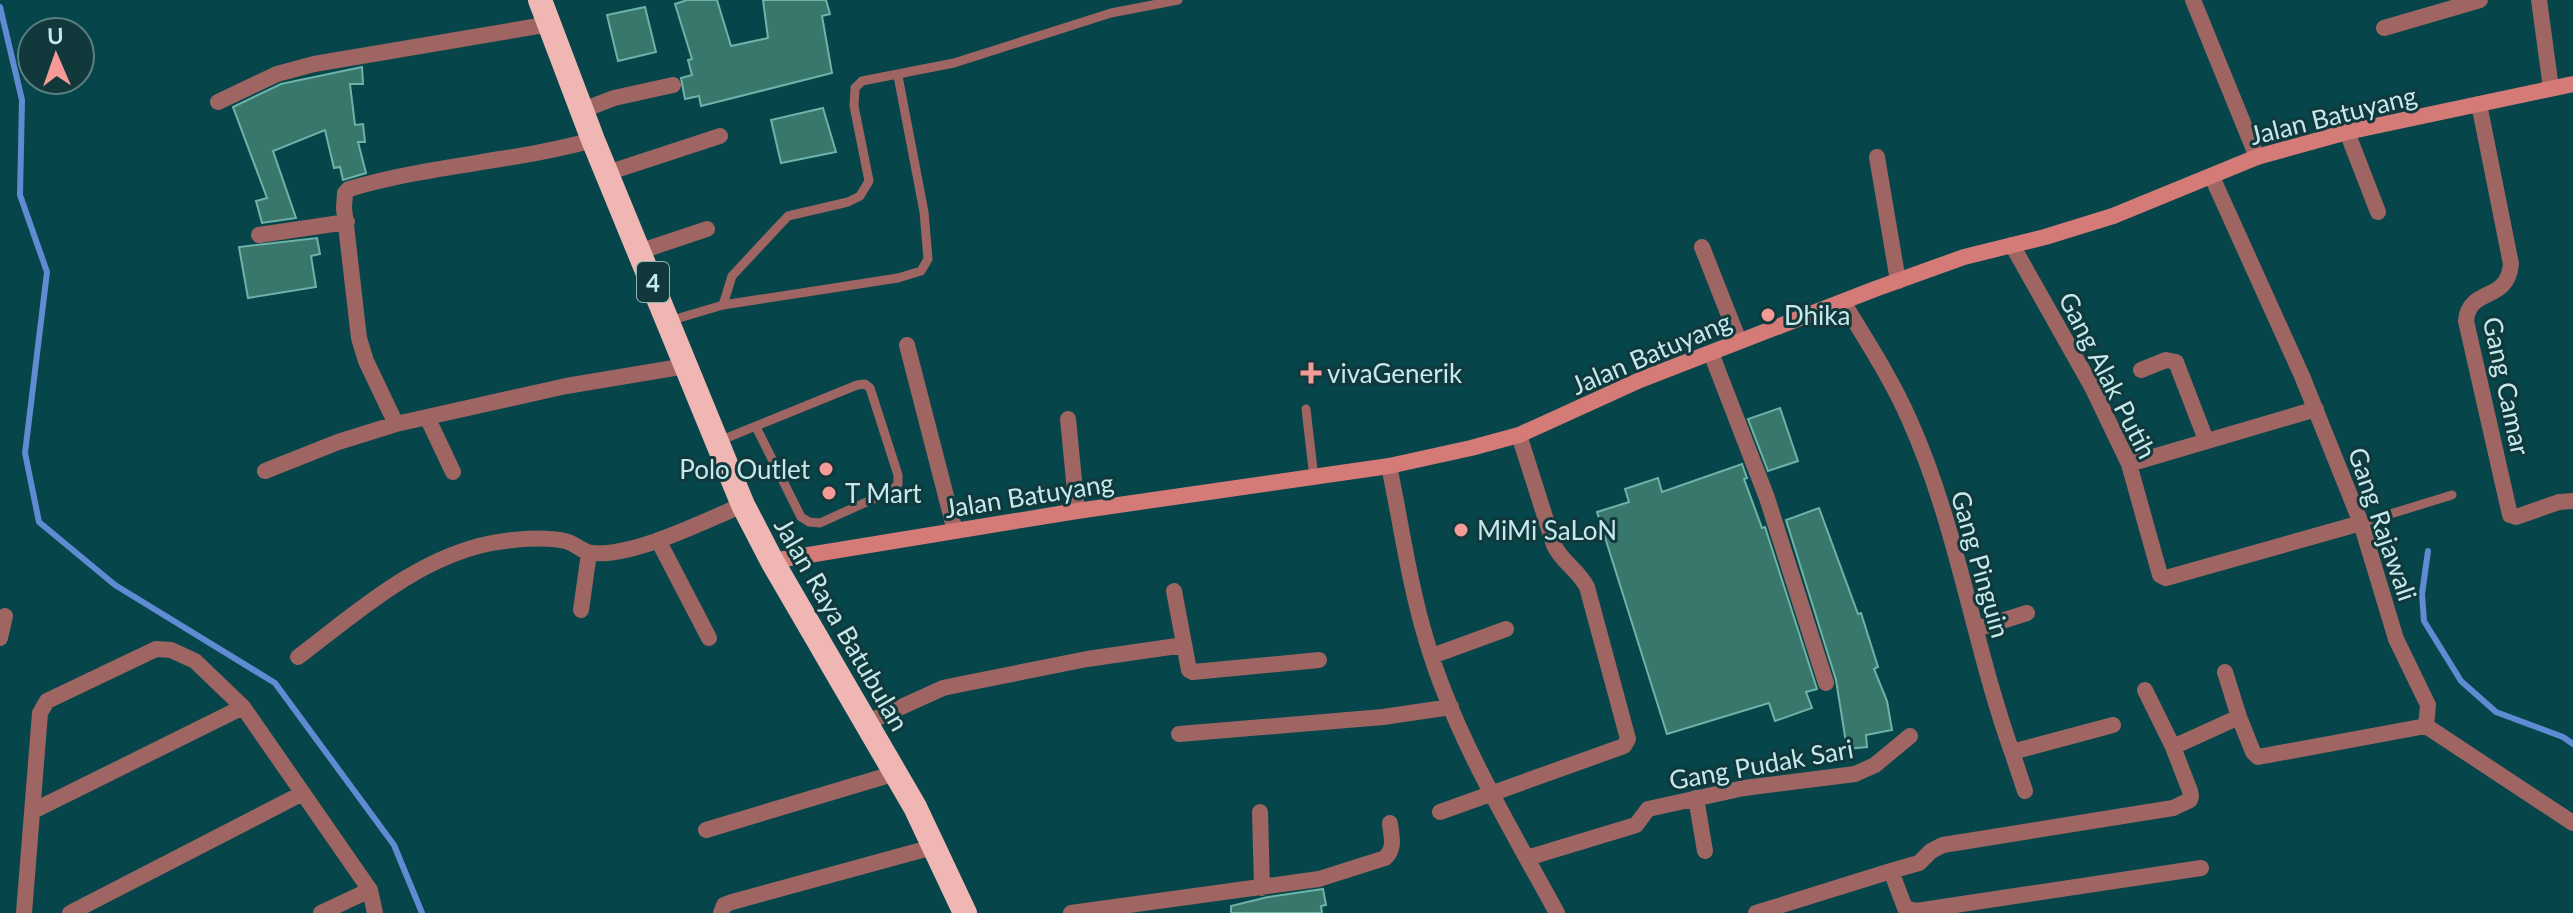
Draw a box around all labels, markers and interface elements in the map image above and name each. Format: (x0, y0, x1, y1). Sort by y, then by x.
north arrow (16, 16, 96, 96)
text: U (47, 22, 64, 49)
street label: Jalan Batuyang (2246, 79, 2420, 151)
road number: 4 (637, 262, 669, 302)
street label: Gang Alak Putih (2052, 286, 2164, 464)
place label: Dhika (1784, 299, 1850, 331)
street label: Jalan Batuyang (1566, 305, 1736, 401)
marker: Dhika (1759, 306, 1777, 324)
street label: Gang Camar (2477, 314, 2537, 459)
place label: vivaGenerik (1327, 357, 1463, 389)
marker: vivaGenerik (1302, 364, 1320, 382)
street label: Gang Rajawali (2342, 443, 2424, 605)
place label: Polo Outlet (679, 453, 811, 485)
marker: Polo Outlet (817, 460, 835, 478)
street label: Jalan Batuyang (942, 466, 1116, 524)
place label: T Mart (845, 477, 922, 509)
marker: T Mart (820, 484, 838, 502)
street label: Gang Pinguin (1945, 487, 2017, 641)
street label: Jalan Raya Batubulan (768, 512, 916, 736)
place label: MiMi SaLoN (1477, 514, 1617, 546)
marker: MiMi SaLoN (1452, 521, 1470, 539)
street label: Gang Pudak Sari (1666, 732, 1856, 796)

